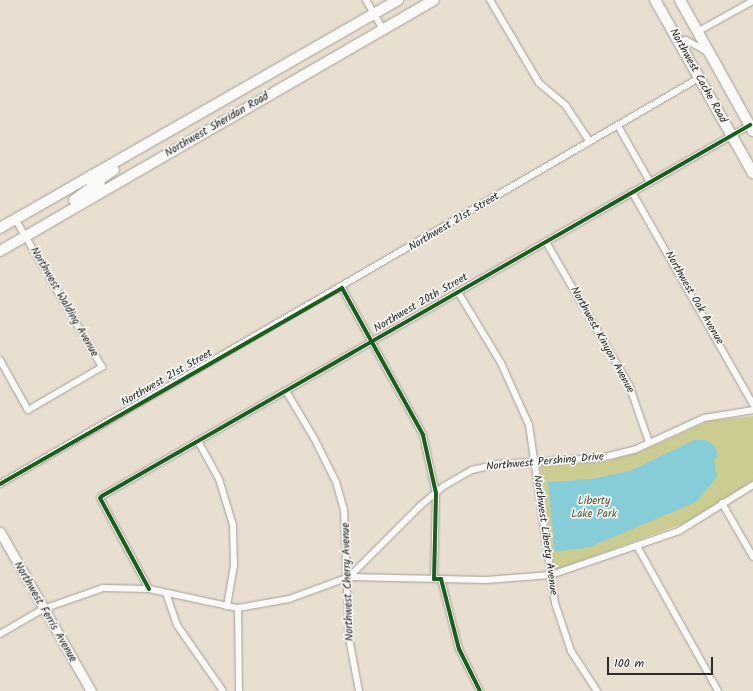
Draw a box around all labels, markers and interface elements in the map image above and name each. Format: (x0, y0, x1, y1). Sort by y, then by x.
street label: Northwest Cache Road (667, 26, 729, 126)
street label: Northwest Sheridan Road (163, 90, 271, 160)
street label: Northwest 21st Street (406, 190, 502, 254)
street label: Northwest Walding Avenue (27, 245, 101, 359)
street label: Northwest Oak Avenue (662, 249, 726, 347)
street label: Northwest 20th Street (372, 271, 470, 335)
street label: Northwest Kinyon Avenue (567, 284, 637, 396)
street label: Northwest 21st Street (119, 347, 215, 409)
street label: Northwest Pershing Drive (486, 450, 604, 474)
street label: Northwest Liberty Avenue (530, 474, 560, 596)
park label: Liberty Lake Park (571, 495, 617, 521)
street label: Northwest Cherry Avenue (339, 523, 357, 641)
street label: Northwest Ferris Avenue (11, 559, 79, 665)
scale bar (609, 649, 715, 675)
text: 100 m (614, 654, 644, 673)

